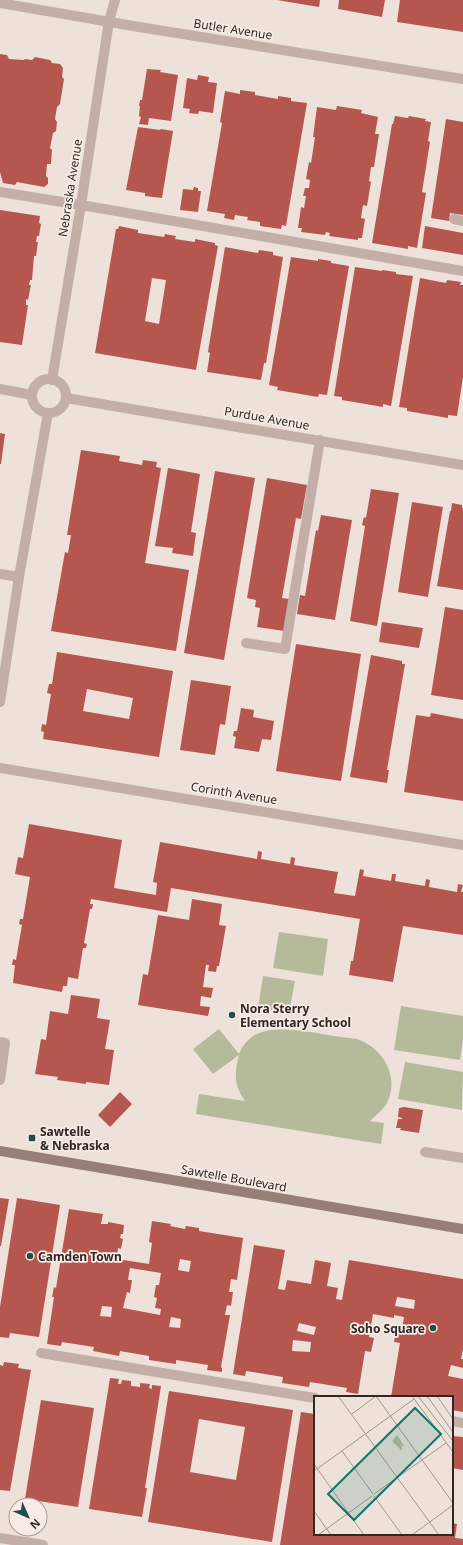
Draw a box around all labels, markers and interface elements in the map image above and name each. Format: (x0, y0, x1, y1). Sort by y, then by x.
street label: Butler Avenue (192, 14, 274, 44)
street label: Nebraska Avenue (54, 138, 86, 238)
street label: Purdue Avenue (223, 402, 311, 434)
street label: Corinth Avenue (190, 778, 279, 808)
place label: Nora Sterry Elementary School (240, 1000, 351, 1031)
marker: Nora Sterry Elementary School (227, 1010, 237, 1020)
place label: Sawtelle & Nebraska (40, 1123, 110, 1154)
marker: Sawtelle & Nebraska (27, 1133, 37, 1143)
street label: Sawtelle Boulevard (180, 1160, 288, 1196)
place label: Camden Town (38, 1248, 122, 1265)
marker: Camden Town (25, 1251, 35, 1261)
place label: Soho Square (351, 1320, 425, 1337)
marker: Soho Square (428, 1323, 438, 1333)
inset map (314, 1396, 453, 1535)
north arrow (8, 1497, 48, 1537)
text: N (27, 1516, 44, 1533)

